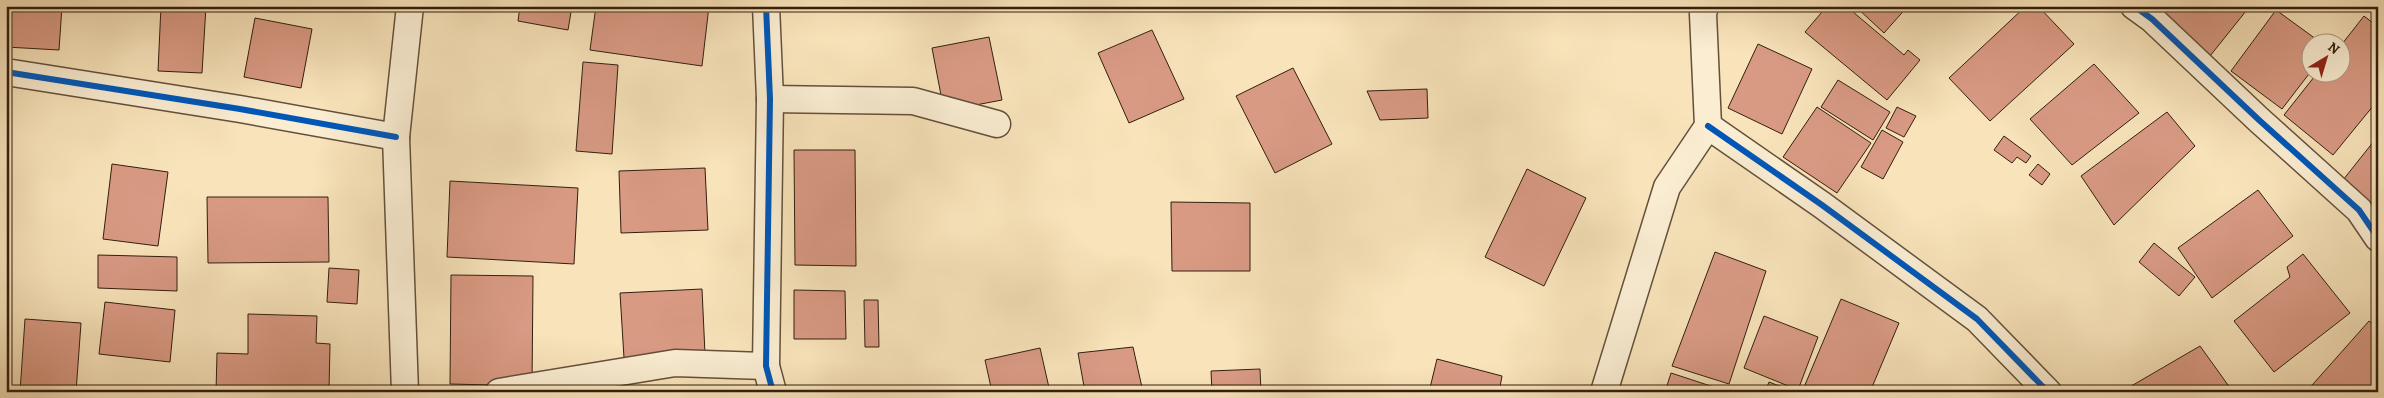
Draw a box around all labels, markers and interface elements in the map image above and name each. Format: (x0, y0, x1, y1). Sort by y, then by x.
north arrow (2302, 32, 2352, 82)
text: N (2324, 38, 2344, 59)

